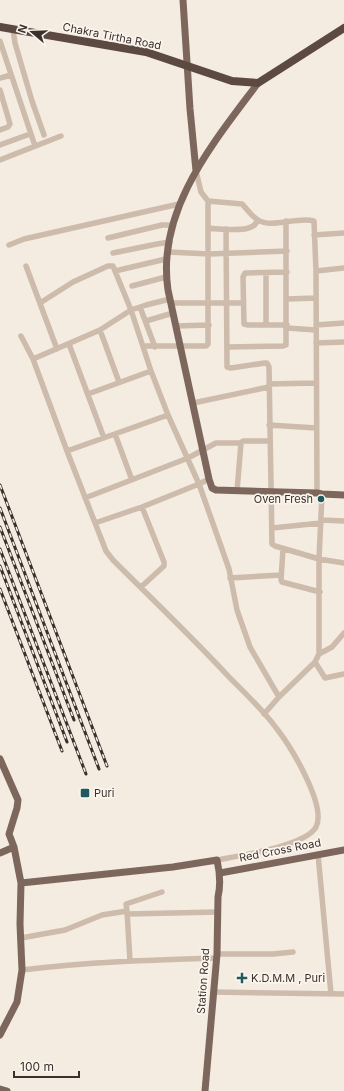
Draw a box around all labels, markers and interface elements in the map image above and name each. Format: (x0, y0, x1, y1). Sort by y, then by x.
north arrow (12, 12, 52, 52)
street label: Chakra Tirtha Road (62, 20, 162, 52)
text: N (15, 22, 31, 35)
place label: Oven Fresh (254, 492, 313, 506)
marker: Oven Fresh (316, 494, 326, 504)
place label: Puri (94, 786, 115, 800)
marker: Puri (79, 787, 91, 799)
street label: Red Cross Road (238, 835, 322, 865)
street label: Station Road (194, 948, 212, 1014)
place label: K.D.M.M , Puri (251, 971, 325, 985)
marker: K.D.M.M , Puri (236, 972, 248, 984)
scale bar (14, 1053, 79, 1079)
text: 100 m (20, 1059, 54, 1074)

